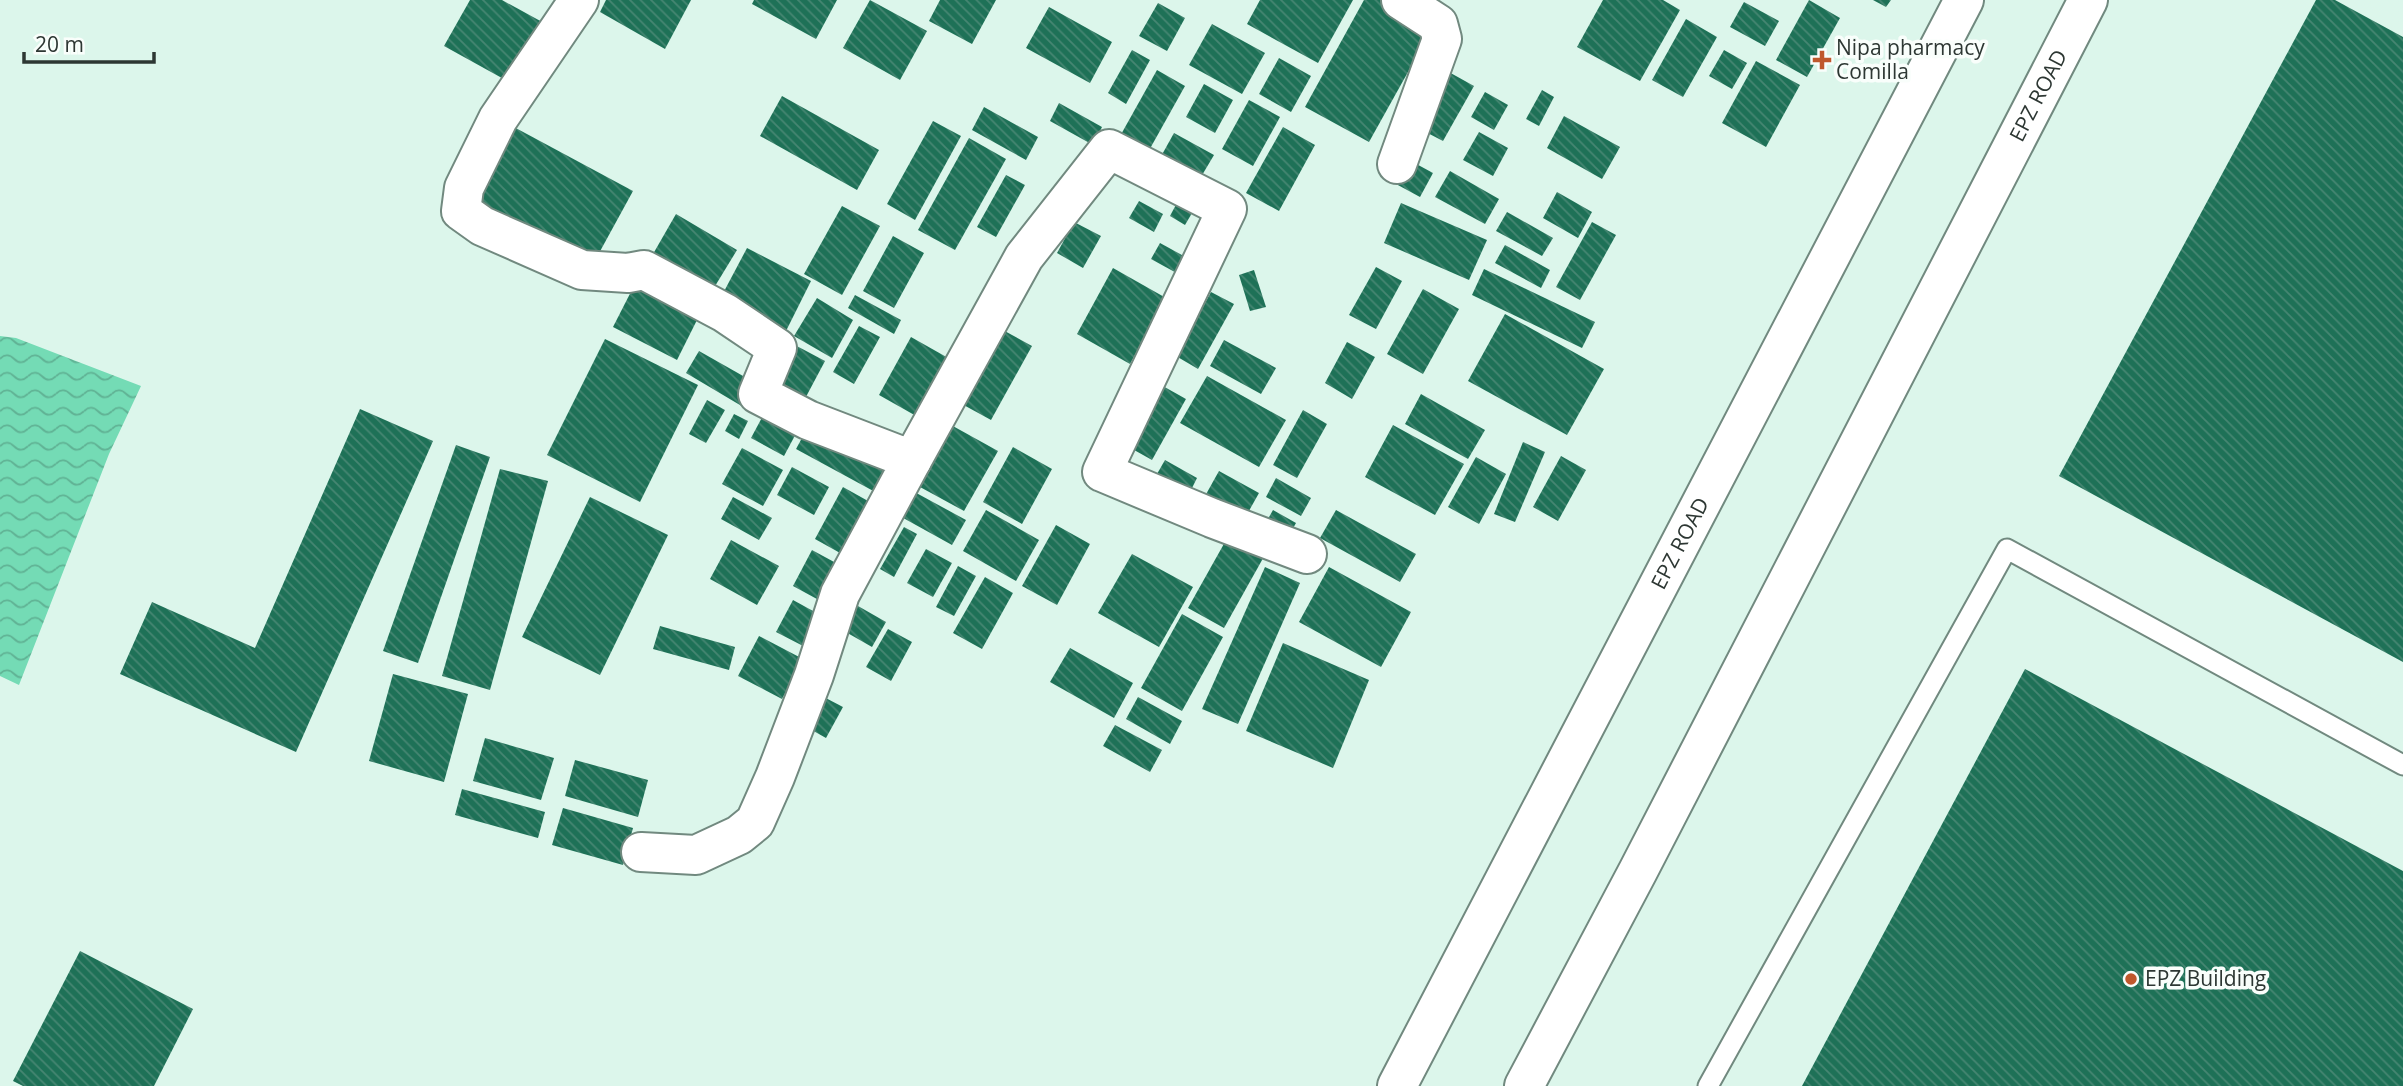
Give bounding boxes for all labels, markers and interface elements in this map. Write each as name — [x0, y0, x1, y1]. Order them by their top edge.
scale bar — [24, 21, 154, 65]
text: 20 m — [35, 30, 84, 58]
place label: Nipa pharmacy Comilla — [1836, 33, 1985, 85]
street label: EPZ ROAD — [2002, 45, 2073, 146]
marker: Nipa pharmacy Comilla — [1814, 52, 1830, 68]
street label: EPZ ROAD — [1644, 492, 1715, 594]
place label: EPZ Building — [2145, 964, 2266, 992]
marker: EPZ Building — [2123, 971, 2139, 987]

